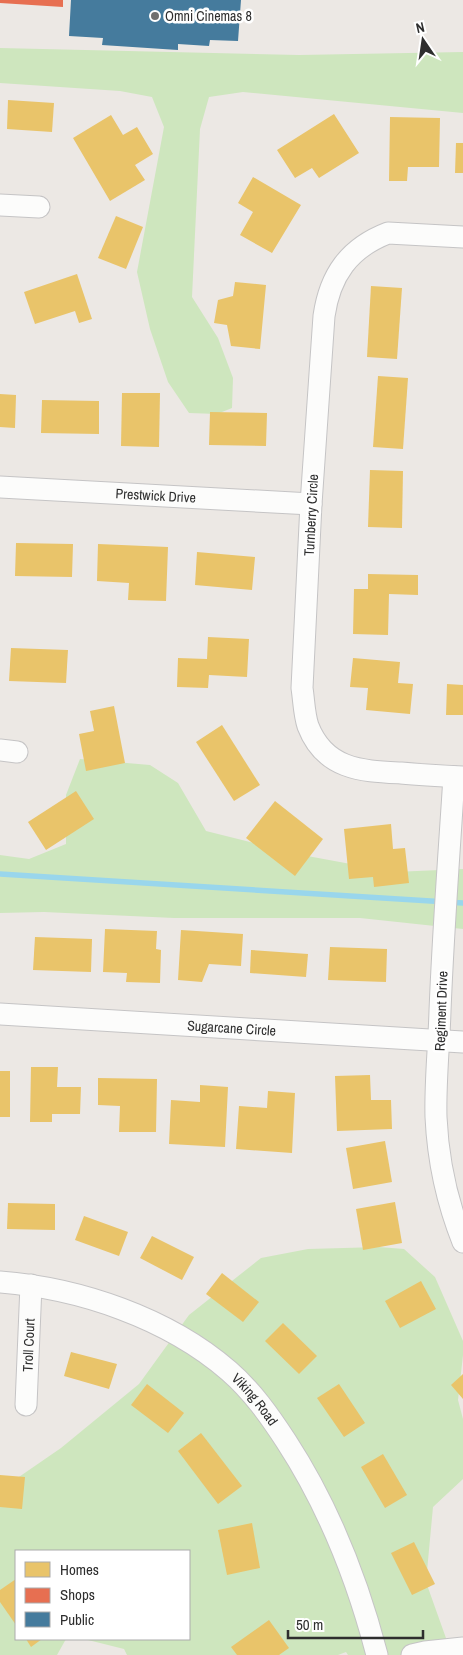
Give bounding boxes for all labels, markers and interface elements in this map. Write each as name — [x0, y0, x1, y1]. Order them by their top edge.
place label: Omni Cinemas 8 — [165, 7, 252, 25]
marker: Omni Cinemas 8 — [149, 10, 161, 22]
north arrow — [398, 15, 448, 65]
text: N — [414, 18, 426, 37]
street label: Turnberry Circle — [300, 474, 322, 556]
street label: Prestwick Drive — [115, 484, 196, 507]
street label: Regiment Drive — [431, 971, 451, 1051]
street label: Sugarcane Circle — [187, 1016, 276, 1040]
street label: Troll Court — [18, 1318, 39, 1372]
street label: Viking Road — [228, 1369, 282, 1429]
legend — [15, 1550, 190, 1640]
text: Homes — [60, 1559, 99, 1580]
text: Shops — [60, 1584, 95, 1605]
scale bar — [288, 1608, 423, 1640]
text: Public — [60, 1609, 94, 1630]
text: 50 m — [296, 1614, 323, 1635]

